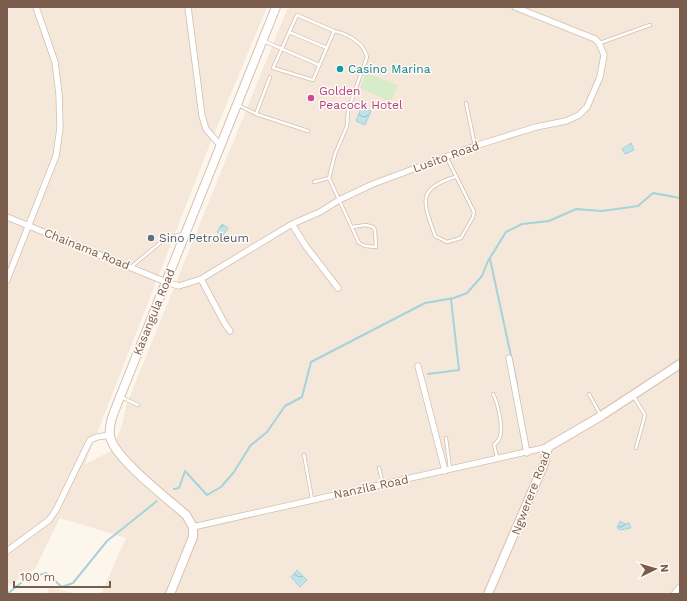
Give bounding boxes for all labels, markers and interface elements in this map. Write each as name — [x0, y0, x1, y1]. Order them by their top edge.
place label: Casino Marina — [348, 62, 431, 76]
marker: Casino Marina — [335, 64, 345, 74]
place label: Golden Peacock Hotel — [319, 84, 403, 112]
marker: Golden Peacock Hotel — [306, 93, 316, 103]
street label: Lusito Road — [411, 139, 481, 175]
street label: Chainama Road — [42, 225, 132, 273]
place label: Sino Petroleum — [159, 231, 249, 245]
marker: Sino Petroleum — [146, 233, 156, 243]
street label: Kasangula Road — [130, 267, 178, 357]
street label: Ngwerere Road — [509, 449, 553, 537]
street label: Nanzila Road — [332, 472, 410, 502]
north arrow — [635, 549, 675, 589]
scale bar — [14, 563, 110, 589]
text: N — [658, 564, 671, 573]
text: 100 m — [20, 570, 55, 584]

